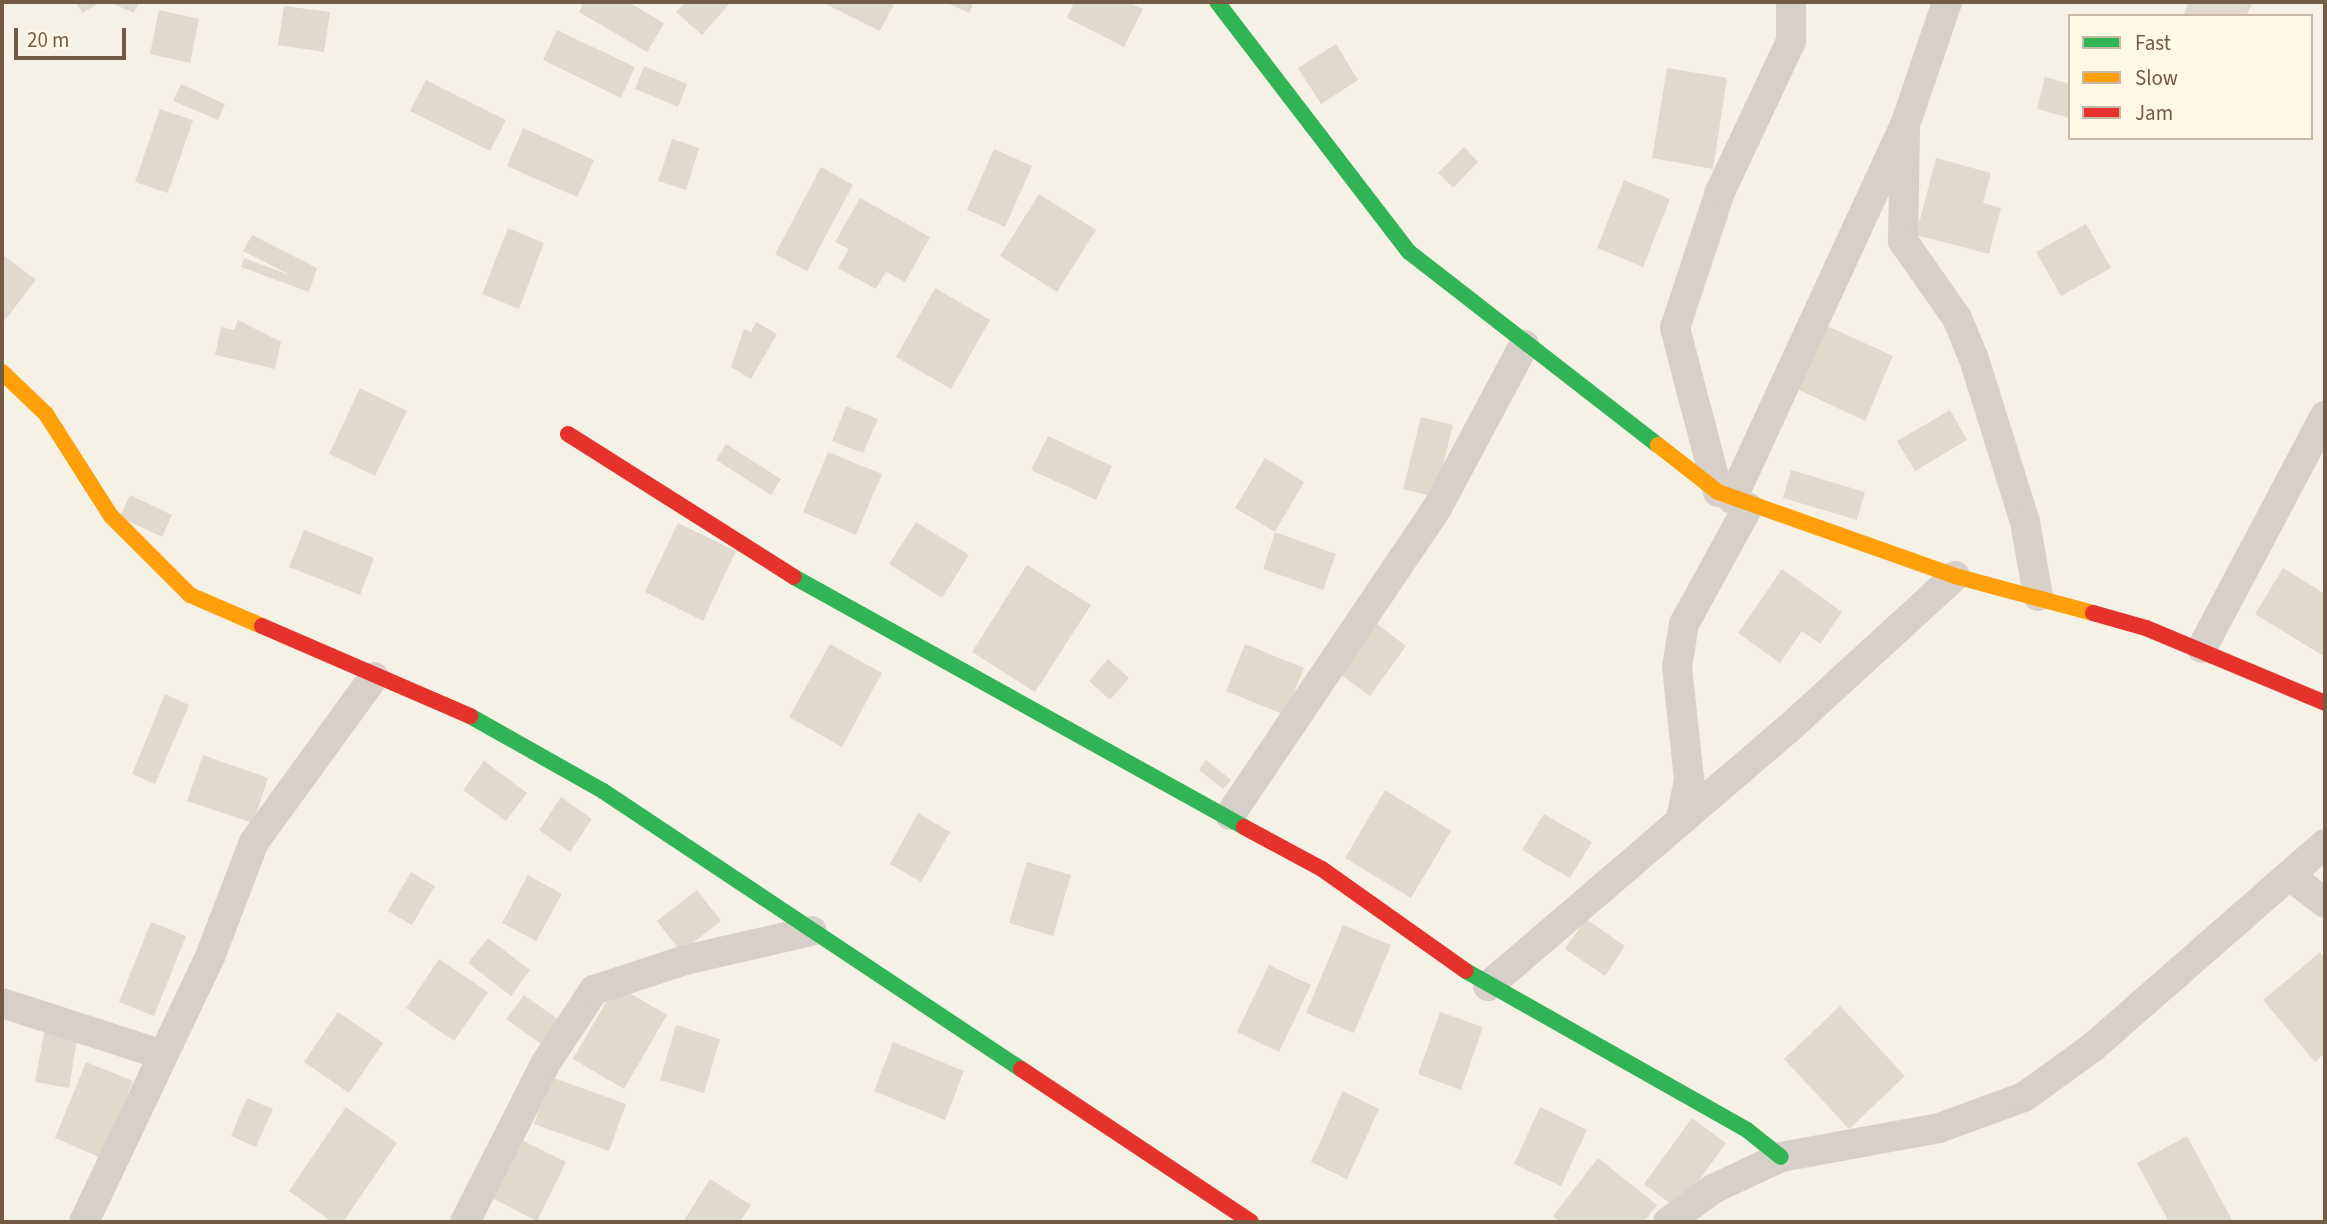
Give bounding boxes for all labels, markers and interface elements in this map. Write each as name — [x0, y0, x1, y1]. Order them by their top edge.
scale bar — [18, 14, 130, 58]
legend — [2068, 14, 2313, 140]
text: 20 m — [27, 25, 69, 55]
text: Fast — [2135, 28, 2171, 58]
text: Slow — [2135, 63, 2178, 93]
text: Jam — [2135, 98, 2173, 128]

